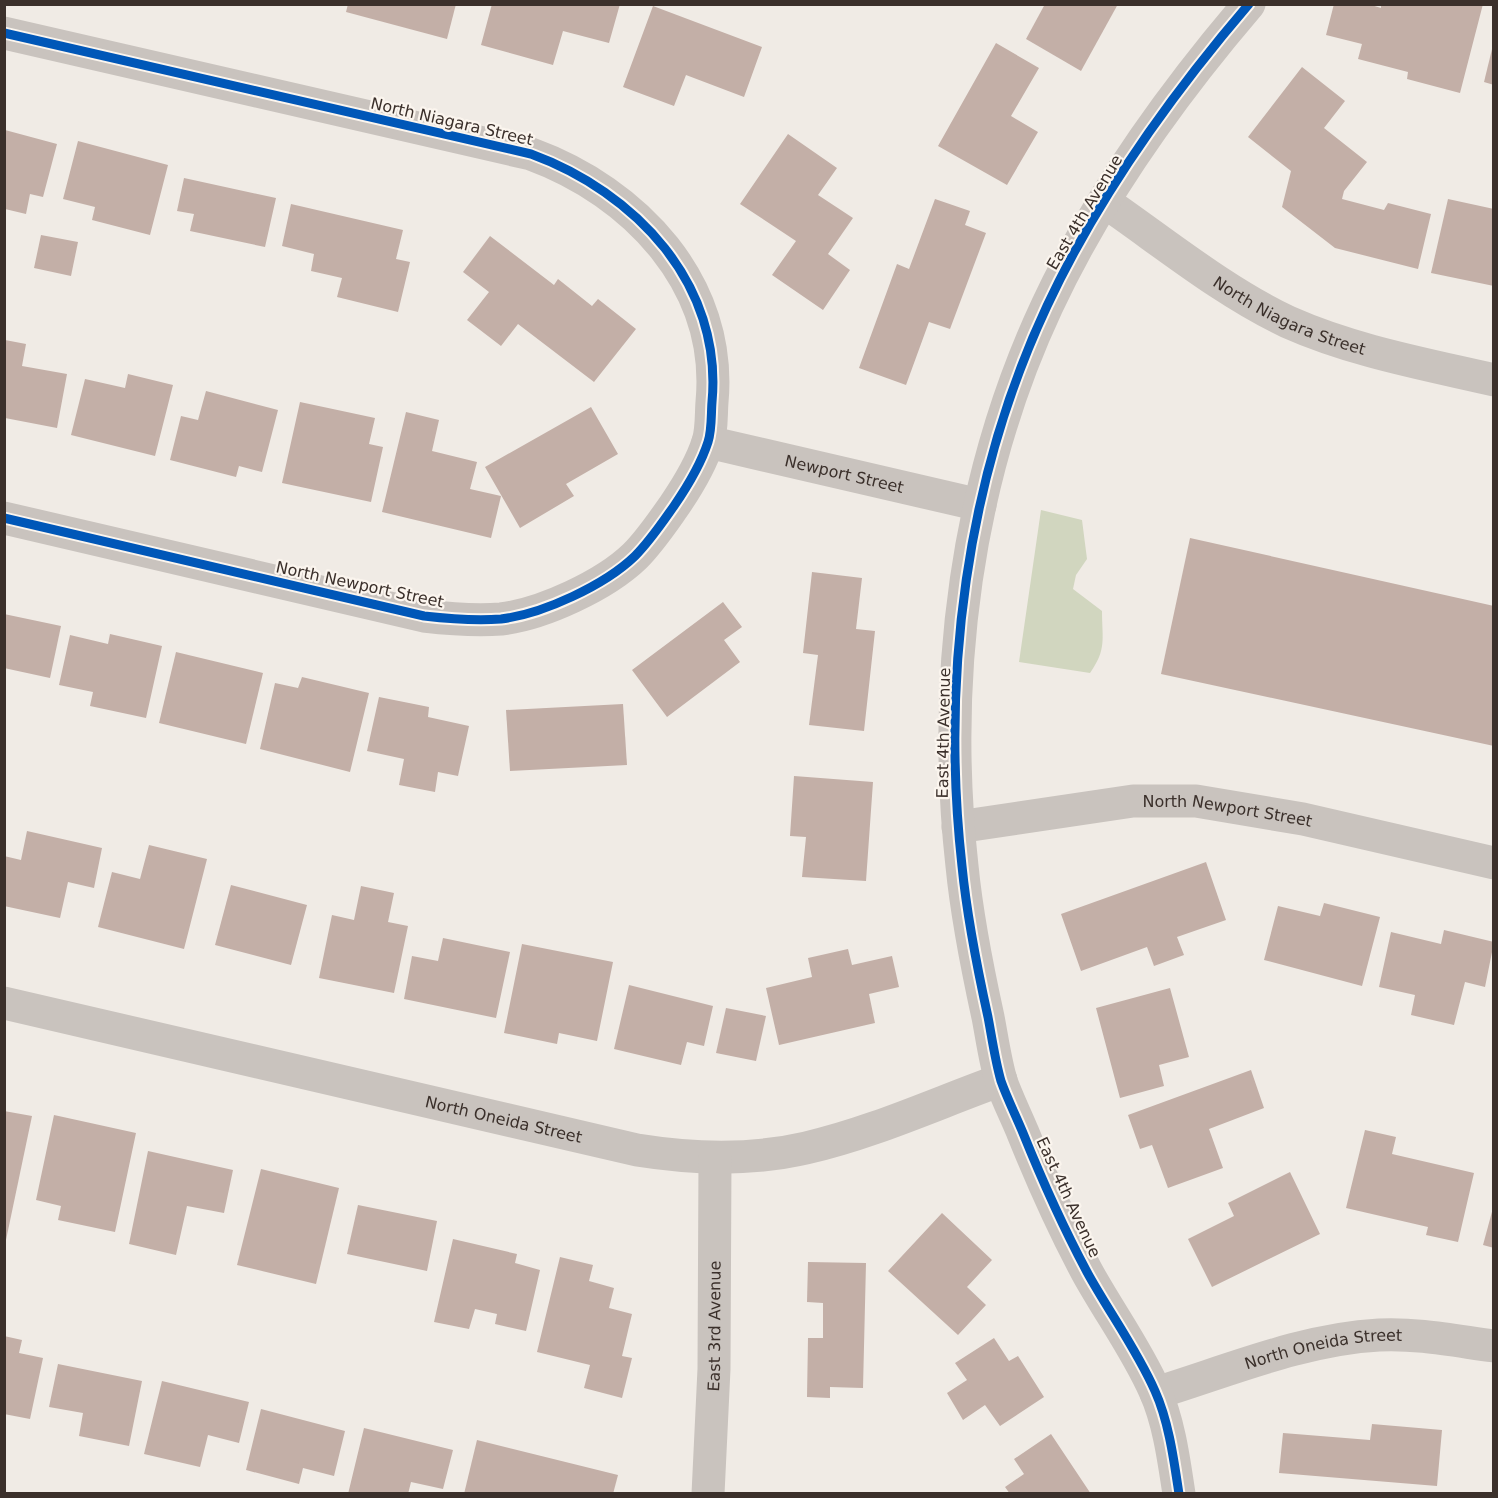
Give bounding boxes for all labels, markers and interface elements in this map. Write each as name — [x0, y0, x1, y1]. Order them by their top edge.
street label: North Niagara Street — [369, 94, 535, 149]
street label: East 4th Avenue — [1043, 151, 1126, 273]
street label: North Niagara Street — [1210, 272, 1368, 359]
street label: Newport Street — [783, 451, 906, 497]
street label: North Newport Street — [274, 557, 446, 612]
street label: East 4th Avenue — [933, 667, 954, 799]
street label: North Newport Street — [1142, 792, 1314, 831]
street label: North Oneida Street — [423, 1092, 584, 1147]
street label: East 4th Avenue — [1032, 1134, 1105, 1260]
street label: East 3rd Avenue — [704, 1261, 725, 1392]
street label: North Oneida Street — [1242, 1326, 1402, 1373]

